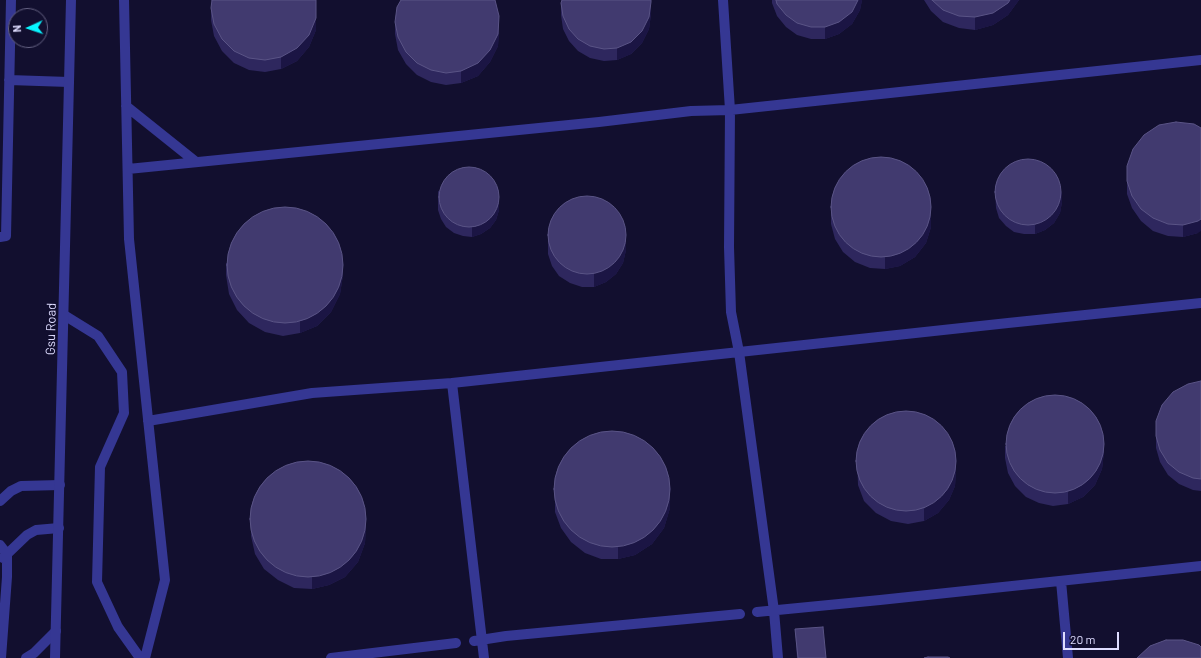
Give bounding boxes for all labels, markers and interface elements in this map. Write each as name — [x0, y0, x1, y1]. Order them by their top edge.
north arrow — [8, 8, 48, 48]
text: N — [10, 25, 23, 33]
street label: Gsu Road — [43, 303, 59, 355]
scale bar — [1065, 624, 1121, 650]
text: 20 m — [1070, 632, 1096, 646]

